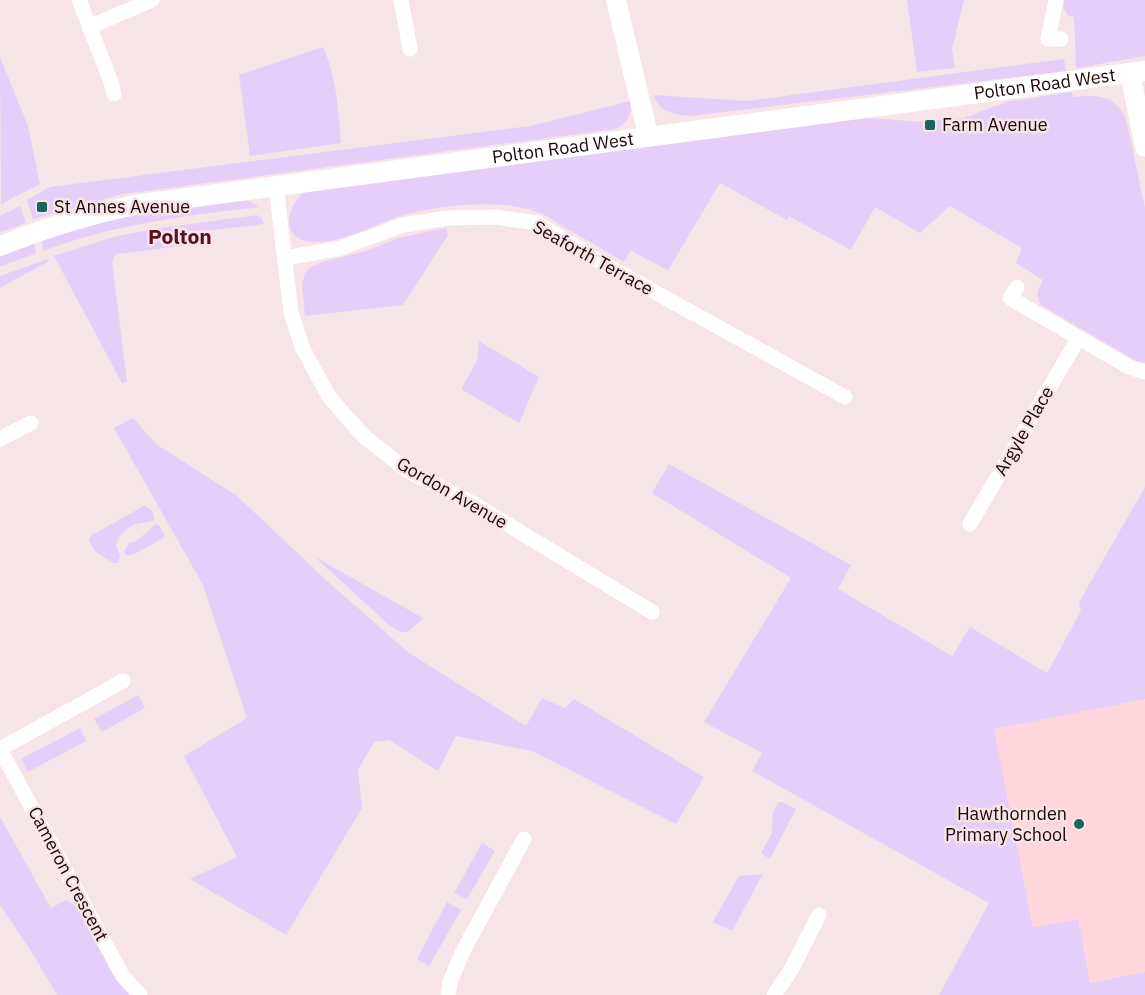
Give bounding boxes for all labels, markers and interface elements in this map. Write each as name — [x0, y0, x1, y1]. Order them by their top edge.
street label: Polton Road West — [972, 63, 1117, 105]
place label: Farm Avenue — [942, 113, 1048, 136]
marker: Farm Avenue — [923, 118, 937, 132]
street label: Polton Road West — [491, 127, 635, 168]
place label: St Annes Avenue — [54, 195, 190, 218]
marker: St Annes Avenue — [35, 200, 49, 214]
street label: Seaforth Terrace — [529, 215, 657, 300]
district label: Polton — [148, 222, 212, 250]
street label: Argyle Place — [989, 382, 1058, 480]
street label: Gordon Avenue — [393, 452, 512, 534]
place label: Hawthornden Primary School — [945, 802, 1067, 846]
street label: Cameron Crescent — [23, 803, 114, 945]
marker: Hawthornden Primary School — [1072, 817, 1086, 831]

